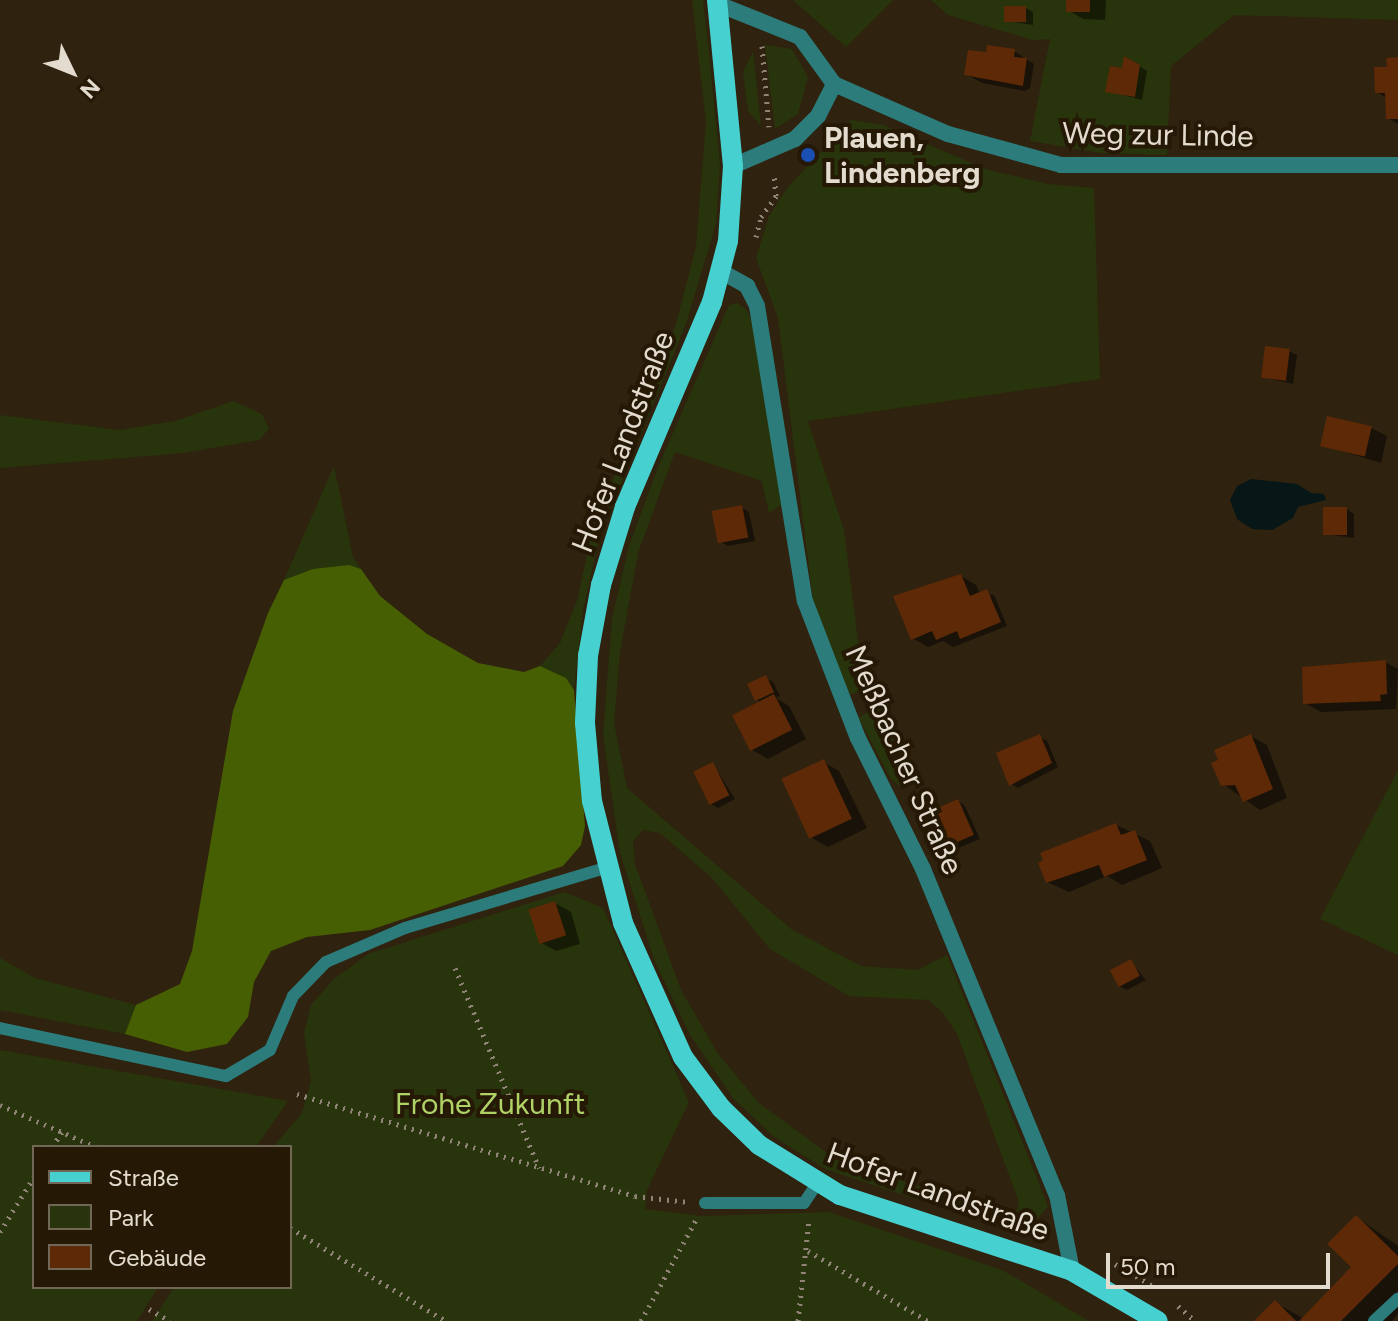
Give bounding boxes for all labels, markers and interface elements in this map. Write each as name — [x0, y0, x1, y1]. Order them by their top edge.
north arrow — [32, 32, 112, 112]
text: N — [74, 73, 106, 104]
street label: Weg zur Linde — [1062, 115, 1254, 155]
place label: Plauen, Lindenberg — [824, 120, 980, 190]
marker: Plauen, Lindenberg — [799, 146, 817, 164]
street label: Hofer Landstraße — [564, 326, 682, 558]
street label: Meßbacher Straße — [837, 640, 971, 880]
park label: Frohe Zukunft — [395, 1086, 585, 1122]
street label: Hofer Landstraße — [822, 1135, 1054, 1249]
legend — [32, 1145, 292, 1289]
text: Straße — [108, 1163, 179, 1192]
text: Park — [108, 1203, 154, 1232]
scale bar — [1110, 1237, 1334, 1287]
text: Gebäude — [108, 1243, 206, 1272]
text: 50 m — [1120, 1252, 1176, 1281]

